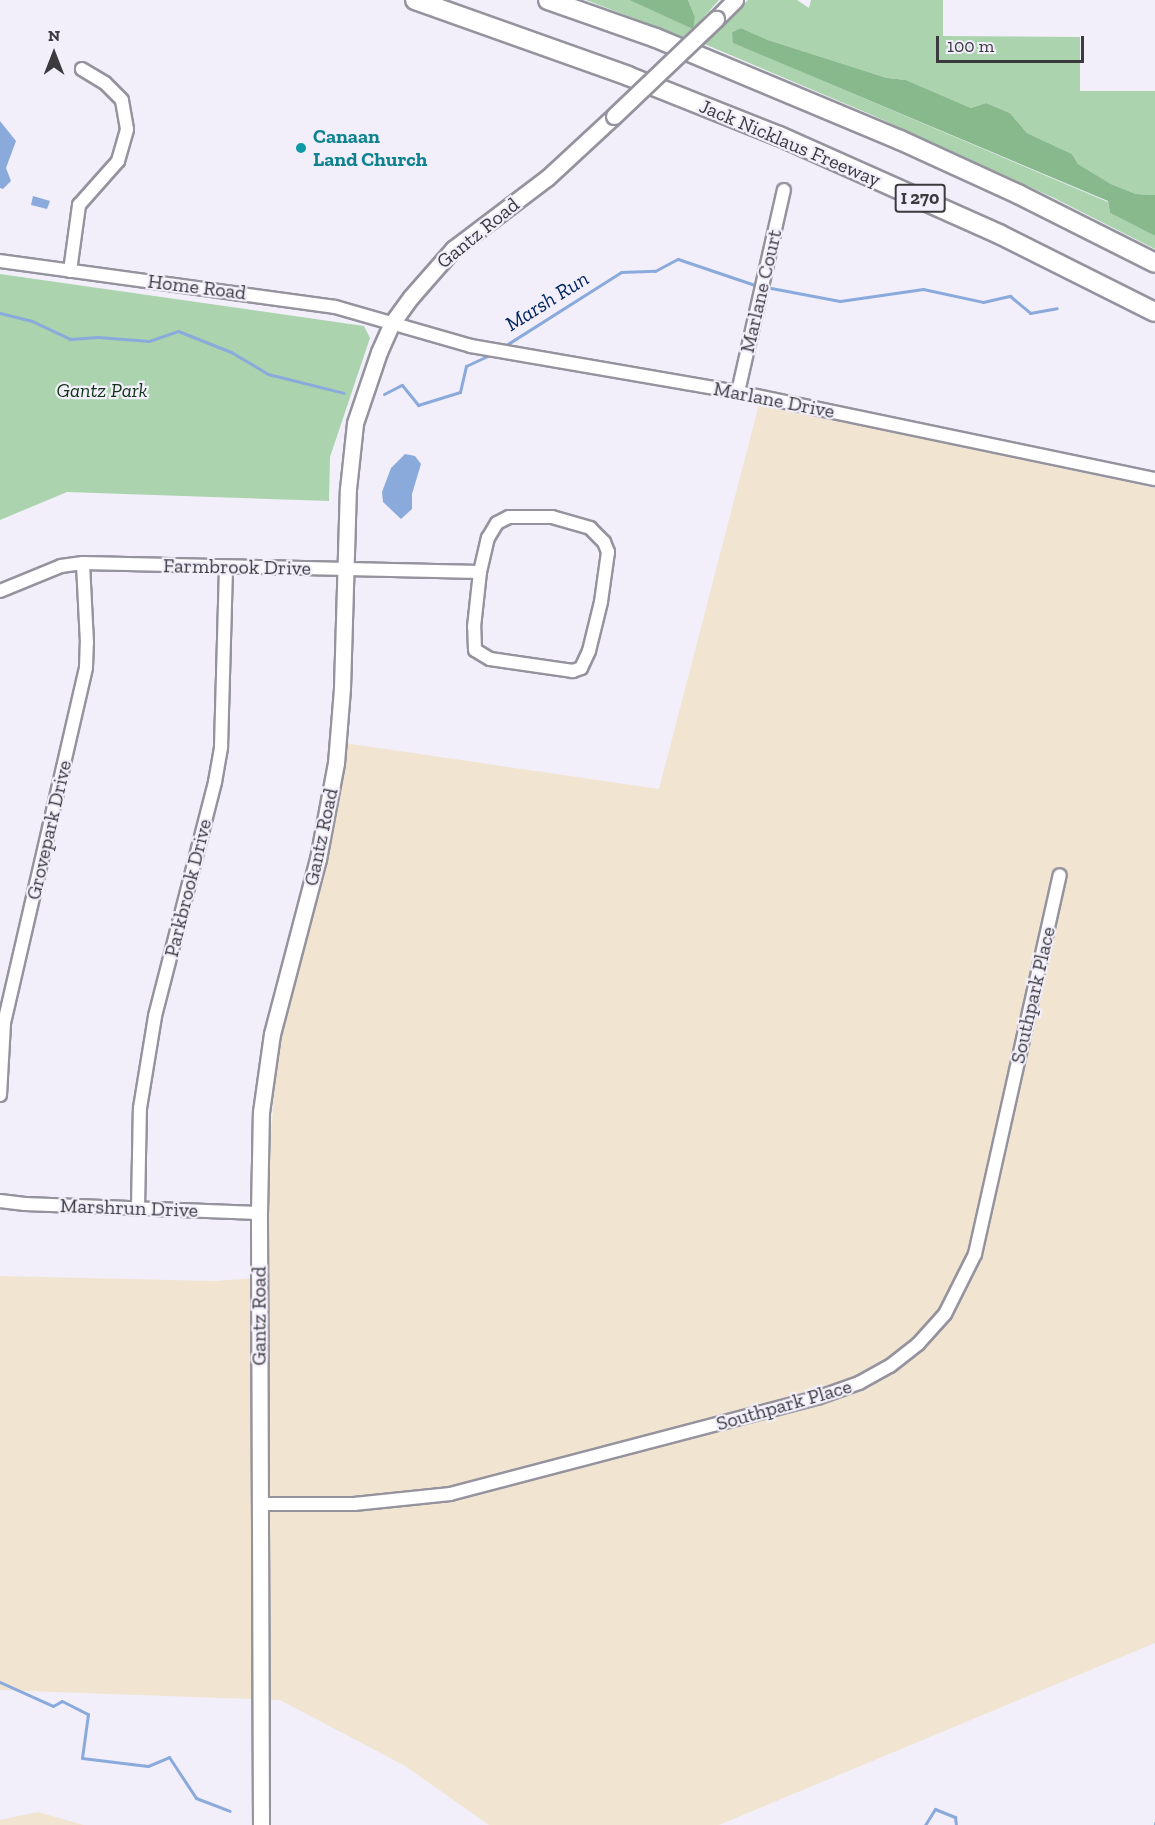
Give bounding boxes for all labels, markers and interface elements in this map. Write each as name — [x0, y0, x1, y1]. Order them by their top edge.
north arrow — [24, 24, 84, 84]
scale bar — [939, 24, 1088, 62]
text: N — [48, 26, 60, 45]
text: 100 m — [947, 35, 994, 57]
street label: Jack Nicklaus Freeway — [696, 94, 884, 192]
place label: Canaan Land Church — [313, 124, 427, 171]
marker: Canaan Land Church — [294, 141, 308, 155]
road number: I 270 — [894, 183, 946, 213]
street label: Gantz Road — [432, 192, 524, 274]
street label: Marlane Court — [735, 227, 787, 355]
water label: Marsh Run — [501, 265, 593, 337]
street label: Home Road — [146, 269, 248, 305]
street label: Marlane Drive — [711, 377, 837, 423]
park label: Gantz Park — [56, 378, 148, 402]
street label: Farmbrook Drive — [163, 554, 311, 580]
street label: Grovepark Drive — [21, 758, 77, 902]
street label: Gantz Road — [299, 786, 343, 888]
street label: Parkbrook Drive — [159, 817, 217, 959]
street label: Southpark Place — [1006, 924, 1060, 1066]
street label: Marshrun Drive — [60, 1194, 198, 1222]
street label: Gantz Road — [247, 1266, 271, 1366]
street label: Southpark Place — [714, 1374, 854, 1436]

